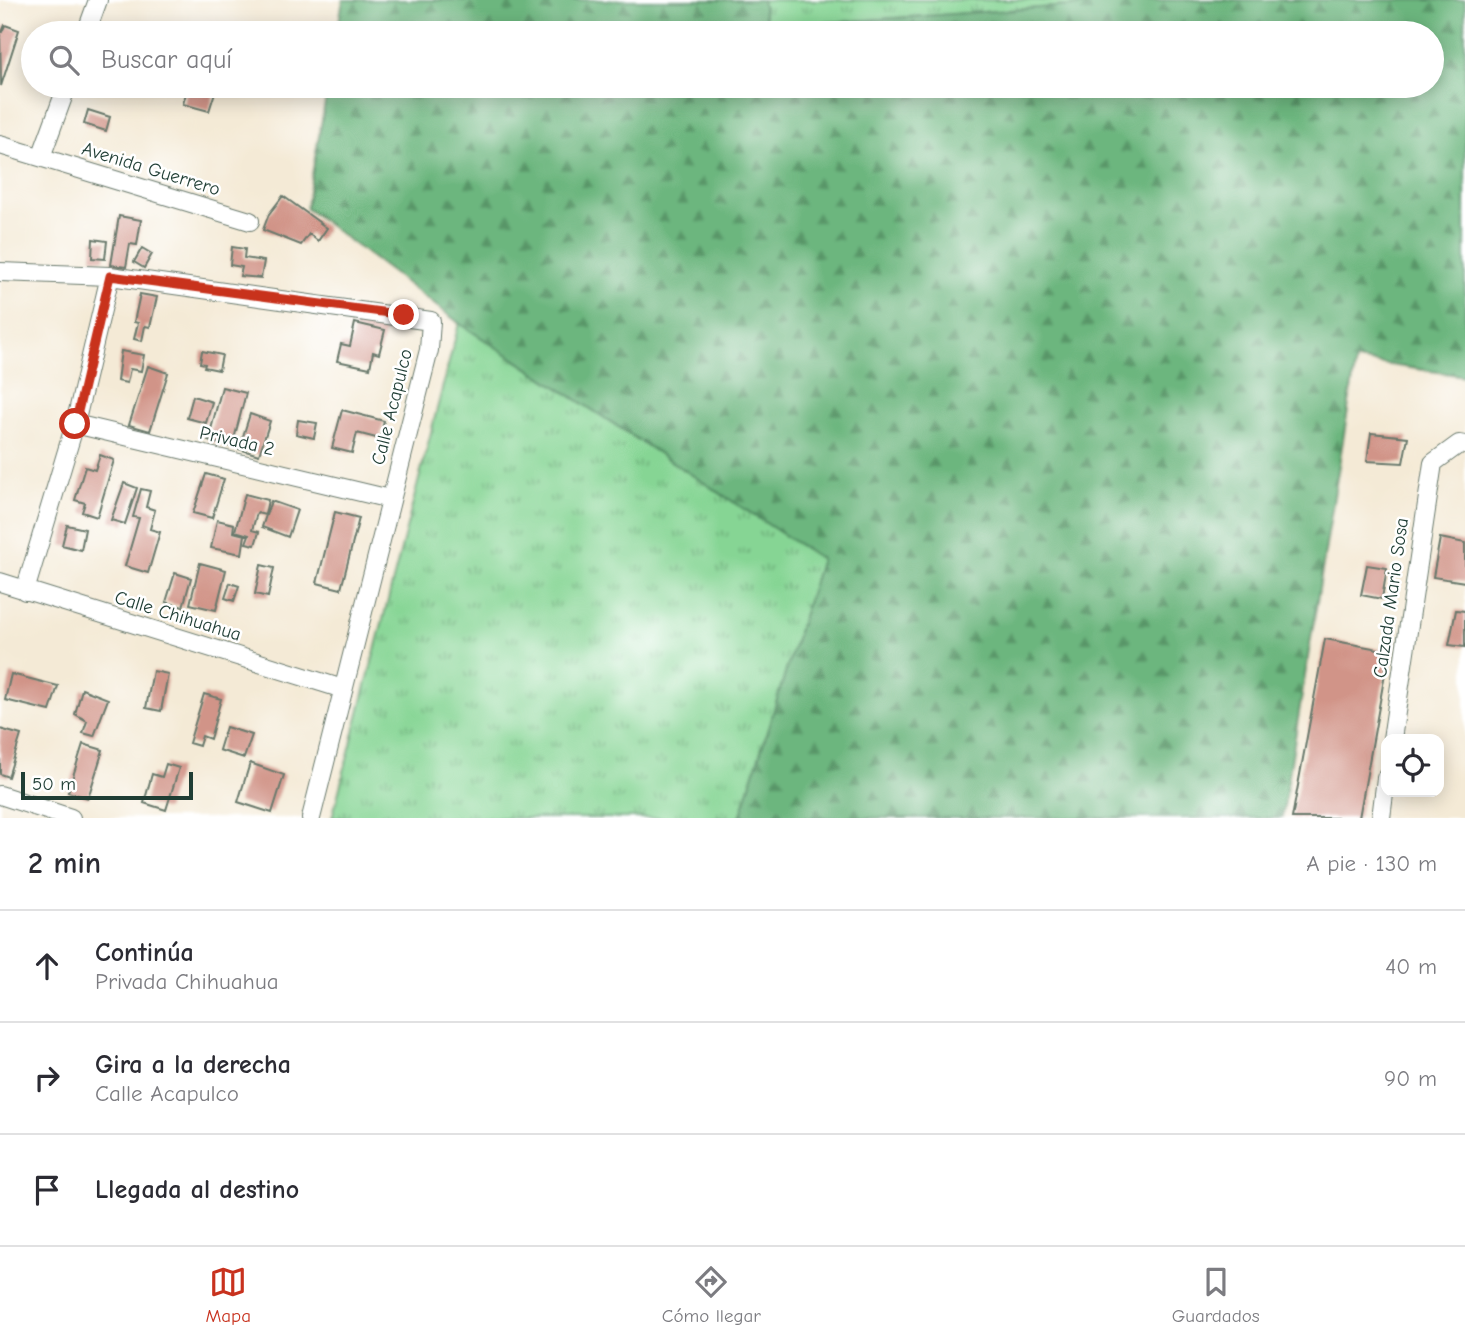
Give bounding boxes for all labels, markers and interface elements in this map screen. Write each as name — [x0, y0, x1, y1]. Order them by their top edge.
search box — [21, 21, 1444, 98]
icon: search — [45, 41, 83, 79]
text: Buscar aquí — [101, 45, 232, 75]
street label: Avenida Guerrero — [79, 138, 223, 200]
route end — [388, 299, 419, 330]
street label: Calle Acapulco — [367, 347, 417, 467]
route start — [59, 408, 90, 439]
street label: Privada 2 — [197, 422, 277, 460]
street label: Calzada Mario Sosa — [1369, 516, 1413, 680]
street label: Calle Chihuahua — [112, 586, 244, 646]
map controls — [1381, 734, 1444, 797]
button: locate — [1381, 734, 1444, 797]
scale bar — [21, 769, 192, 801]
text: 50 m — [32, 773, 76, 795]
text: 2 min — [28, 846, 101, 881]
text: A pie · 130 m — [1306, 850, 1437, 877]
text: Continúa — [95, 938, 194, 968]
icon: ahead — [28, 947, 66, 985]
text: 40 m — [1385, 953, 1437, 980]
text: Privada Chihuahua — [95, 968, 279, 995]
text: Gira a la derecha — [95, 1050, 291, 1080]
icon: right — [28, 1059, 66, 1097]
text: 90 m — [1384, 1065, 1437, 1092]
text: Calle Acapulco — [95, 1080, 239, 1107]
icon: arrive — [28, 1171, 66, 1209]
text: Llegada al destino — [95, 1175, 299, 1205]
tab: Mapa — [205, 1263, 251, 1327]
tab: Cómo llegar — [662, 1263, 761, 1327]
tab: Guardados — [1172, 1263, 1260, 1327]

